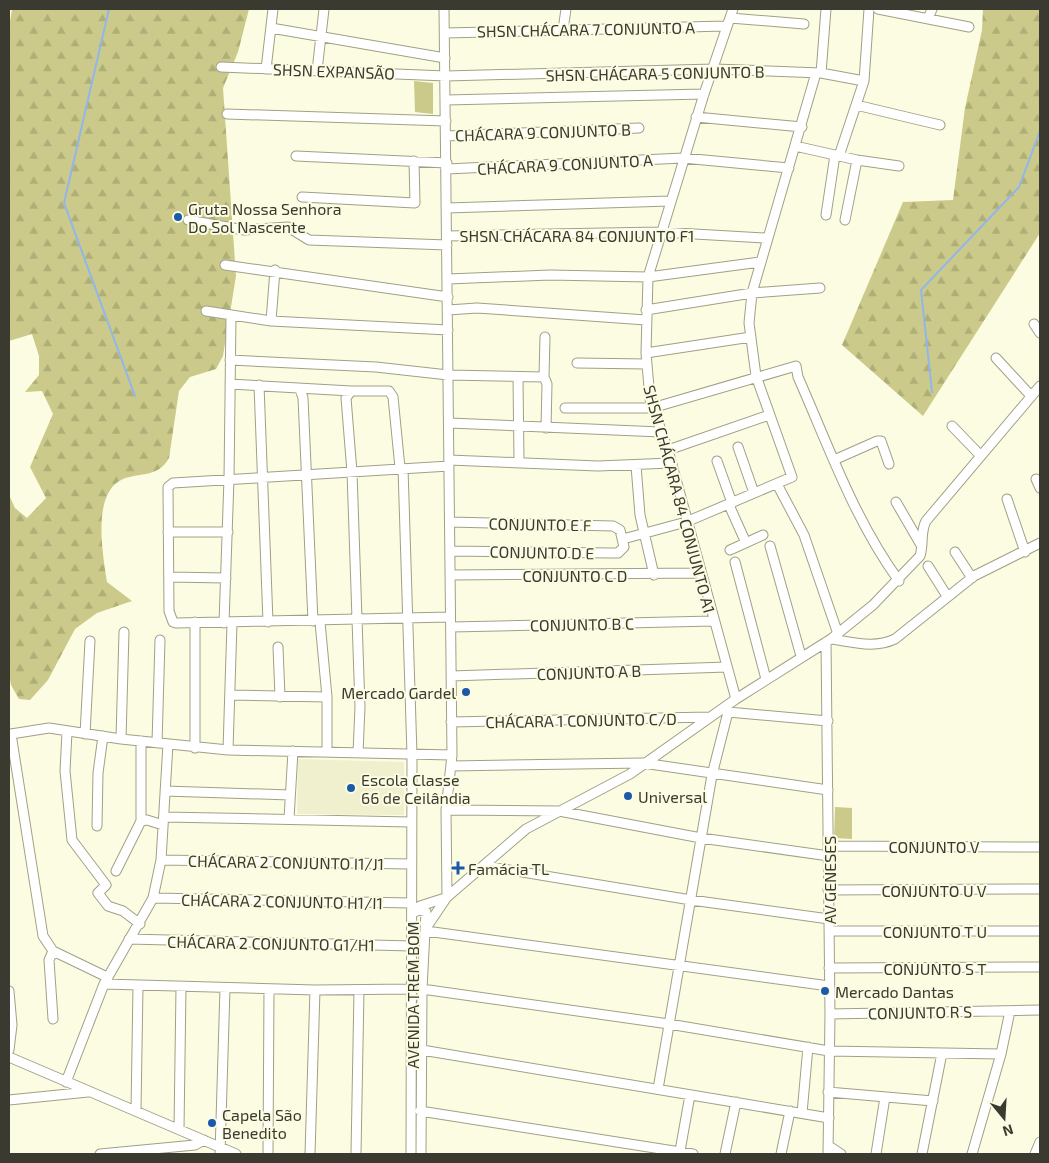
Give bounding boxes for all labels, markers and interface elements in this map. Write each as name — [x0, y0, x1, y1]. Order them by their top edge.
street label: SHSN CHÁCARA 7 CONJUNTO A — [477, 18, 695, 40]
street label: SHSN EXPANSÃO — [273, 59, 395, 83]
street label: SHSN CHÁCARA 5 CONJUNTO B — [545, 62, 765, 84]
street label: CHÁCARA 9 CONJUNTO B — [455, 119, 631, 145]
street label: CHÁCARA 9 CONJUNTO A — [477, 150, 653, 178]
place label: Gruta Nossa Senhora Do Sol Nascente — [188, 199, 341, 236]
marker: Gruta Nossa Senhora Do Sol Nascente — [172, 211, 184, 223]
street label: SHSN CHÁCARA 84 CONJUNTO F1 — [459, 226, 695, 245]
street label: SHSN CHÁCARA 84 CONJUNTO A1 — [640, 383, 720, 615]
street label: CONJUNTO E F — [488, 514, 592, 534]
street label: CONJUNTO D E — [489, 542, 595, 562]
street label: CONJUNTO C D — [523, 566, 627, 585]
street label: CONJUNTO B C — [530, 614, 634, 634]
street label: CONJUNTO A B — [537, 661, 641, 683]
place label: Mercado Gardel — [341, 683, 456, 702]
marker: Mercado Gardel — [460, 686, 472, 698]
street label: CHÁCARA 1 CONJUNTO C/D — [485, 709, 677, 731]
place label: Escola Classe 66 de Ceilândia — [361, 770, 471, 807]
marker: Escola Classe 66 de Ceilândia — [345, 782, 357, 794]
place label: Universal — [638, 787, 707, 806]
marker: Universal — [622, 790, 634, 802]
street label: AV GENESES — [820, 836, 839, 924]
street label: CONJUNTO V — [889, 837, 980, 856]
street label: CHÁCARA 2 CONJUNTO I1/J1 — [188, 851, 384, 873]
place label: Famácia TL — [468, 859, 549, 878]
marker: Famácia TL — [452, 862, 464, 874]
street label: CONJUNTO U V — [881, 881, 987, 900]
street label: CHÁCARA 2 CONJUNTO H1/I1 — [181, 890, 383, 912]
street label: AVENIDA TREM BOM — [403, 921, 422, 1069]
street label: CONJUNTO T U — [883, 922, 987, 941]
street label: CHÁCARA 2 CONJUNTO G1/H1 — [167, 932, 375, 954]
street label: CONJUNTO S T — [883, 959, 987, 978]
place label: Mercado Dantas — [835, 982, 954, 1001]
marker: Mercado Dantas — [819, 985, 831, 997]
street label: CONJUNTO R S — [868, 1002, 972, 1022]
north arrow — [979, 1093, 1029, 1143]
place label: Capela São Benedito — [222, 1105, 302, 1142]
marker: Capela São Benedito — [206, 1117, 218, 1129]
text: N — [1001, 1121, 1016, 1140]

